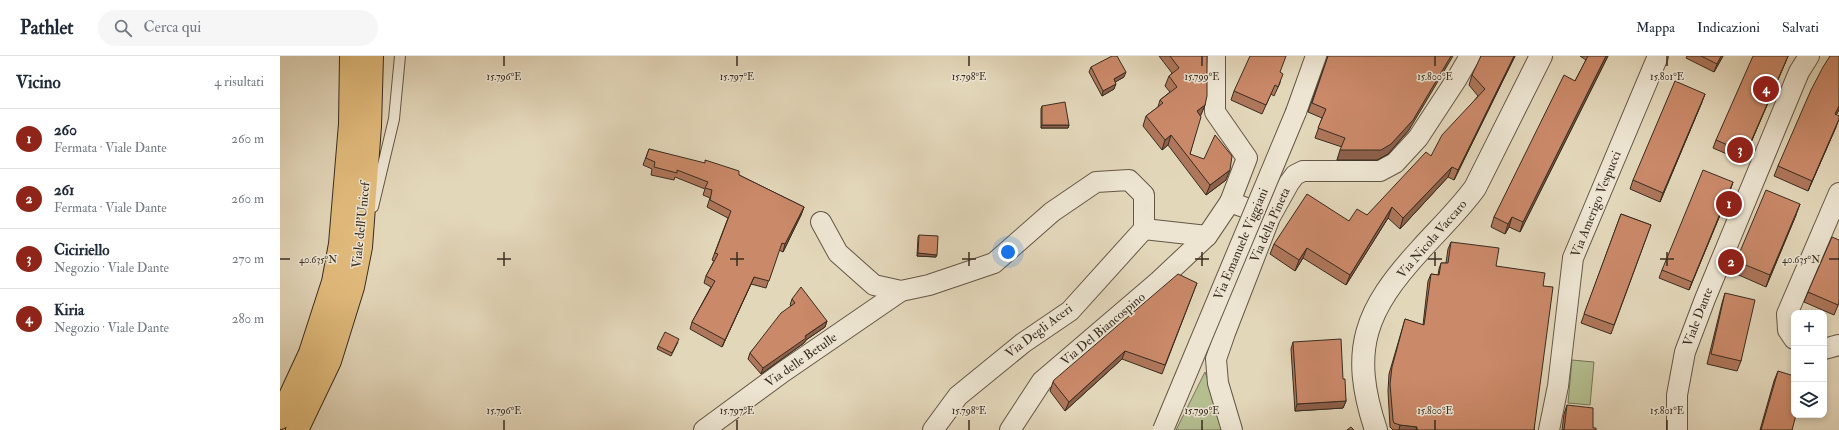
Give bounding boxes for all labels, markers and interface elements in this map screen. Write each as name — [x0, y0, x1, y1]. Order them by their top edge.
search box — [98, 10, 378, 46]
text: Pathlet — [20, 16, 74, 40]
icon: search — [112, 17, 134, 39]
text: Cerca qui — [144, 18, 201, 37]
text: Mappa — [1636, 19, 1675, 36]
text: Indicazioni — [1697, 19, 1760, 36]
text: Salvati — [1782, 19, 1819, 36]
text: 15.796°E — [487, 71, 521, 83]
text: 15.797°E — [720, 71, 754, 83]
text: 15.798°E — [952, 71, 986, 83]
text: 15.799°E — [1185, 71, 1219, 83]
text: 15.800°E — [1417, 71, 1453, 83]
text: 15.801°E — [1650, 71, 1684, 83]
text: Vicino — [16, 72, 61, 93]
text: 4 risultati — [214, 74, 264, 90]
pin: 4 — [1753, 74, 1779, 104]
text: 260 — [54, 121, 77, 140]
text: 1 — [27, 131, 31, 147]
text: 260 m — [231, 131, 264, 147]
pin: 3 — [1727, 135, 1753, 165]
text: Fermata · Viale Dante — [54, 140, 167, 156]
street label: Via Amerigo Vespucci — [1567, 148, 1626, 260]
street label: Viale dell'Unicef — [349, 179, 374, 269]
text: 261 — [54, 181, 74, 200]
street label: Via Emanuele Viggiani — [1210, 185, 1272, 302]
street label: Via della Pineta — [1246, 185, 1294, 265]
pin: 1 — [1716, 189, 1742, 219]
text: 2 — [26, 191, 32, 207]
text: 260 m — [231, 191, 264, 207]
street label: Via Nicola Vaccaro — [1394, 196, 1470, 282]
text: Fermata · Viale Dante — [54, 200, 167, 216]
text: Ciciriello — [54, 241, 109, 260]
your location — [998, 242, 1018, 262]
pin: 2 — [1718, 247, 1744, 277]
text: 3 — [27, 251, 32, 267]
text: 270 m — [232, 251, 264, 267]
text: 40.635°N — [299, 254, 337, 266]
text: 40.635°N — [1782, 254, 1820, 266]
text: Negozio · Viale Dante — [54, 260, 169, 276]
street label: Viale Dante — [1679, 285, 1717, 349]
street label: Via Del Biancospino — [1057, 289, 1149, 370]
street label: Via Degli Aceri — [1002, 300, 1076, 361]
text: Kiria — [54, 301, 84, 320]
map controls — [1791, 310, 1827, 418]
button: + — [1791, 310, 1827, 346]
text: 4 — [25, 311, 33, 327]
text: 280 m — [232, 311, 264, 327]
text: Negozio · Viale Dante — [54, 320, 169, 336]
street label: Via delle Betulle — [762, 329, 841, 391]
button: − — [1791, 346, 1827, 382]
button: layers — [1791, 382, 1827, 418]
text: 15.796°E — [487, 405, 521, 417]
text: 15.797°E — [720, 405, 754, 417]
text: 15.798°E — [952, 405, 986, 417]
text: 15.799°E — [1185, 405, 1219, 417]
text: 15.800°E — [1417, 405, 1453, 417]
text: 15.801°E — [1650, 405, 1684, 417]

